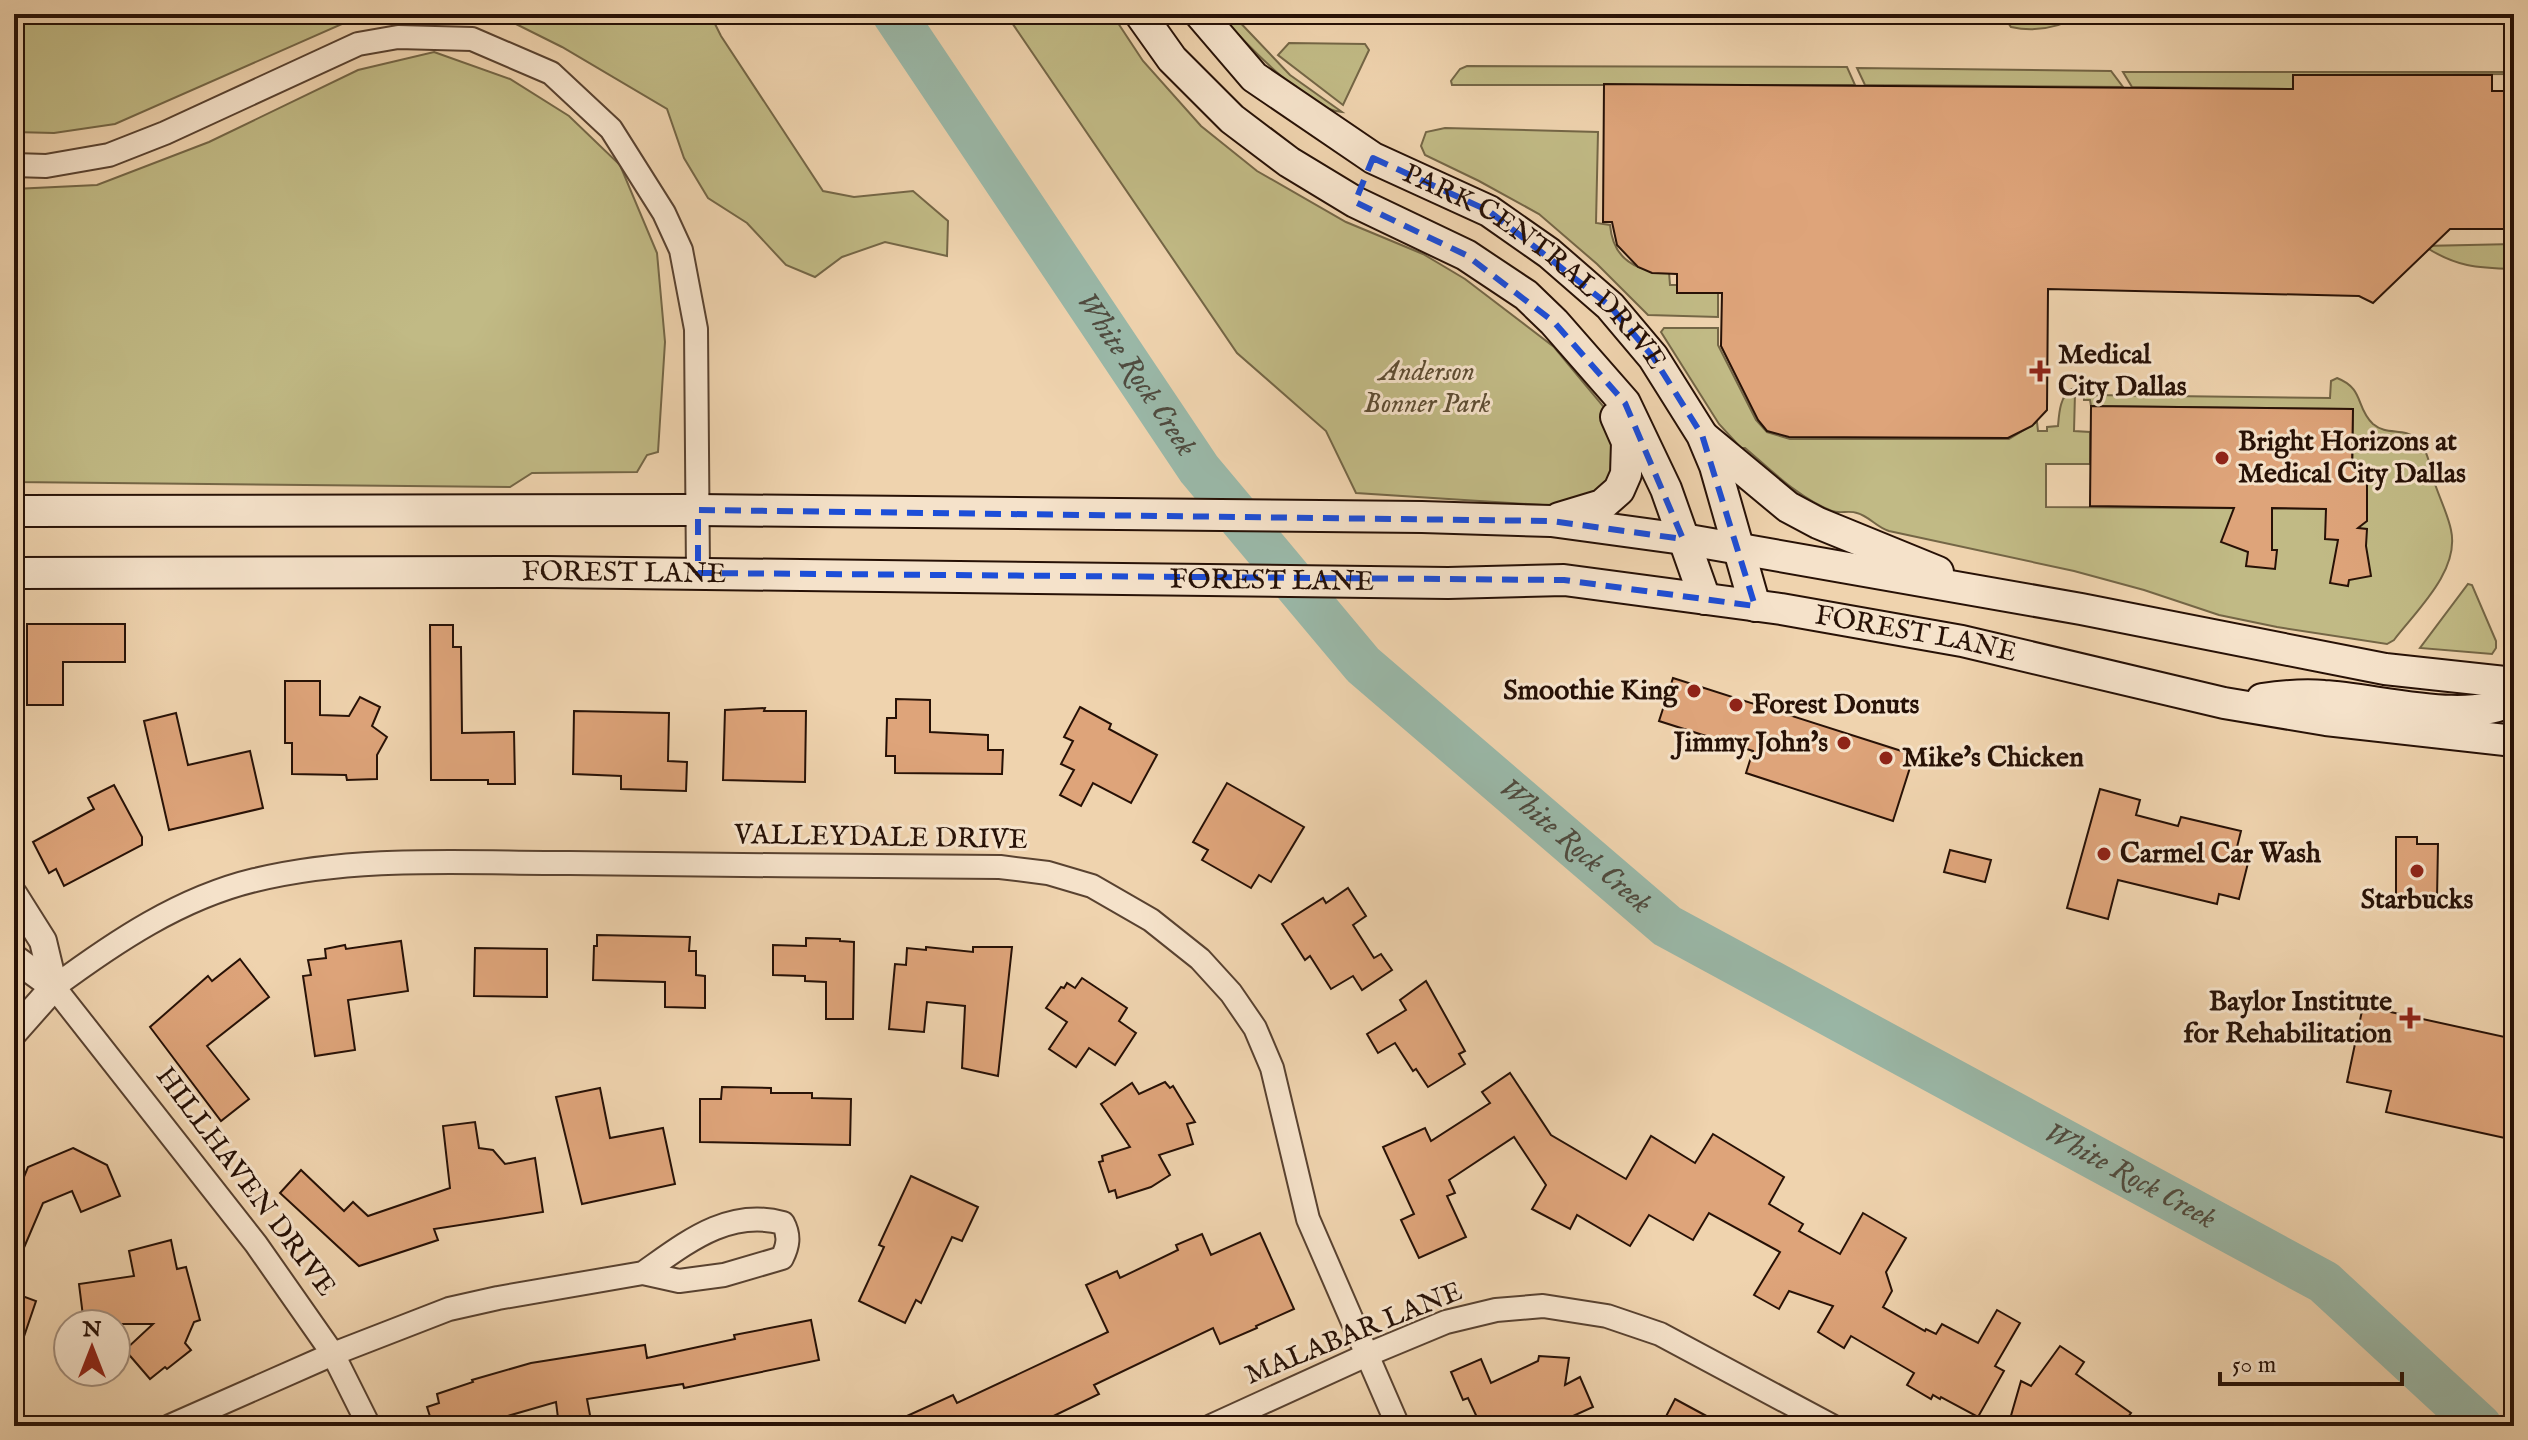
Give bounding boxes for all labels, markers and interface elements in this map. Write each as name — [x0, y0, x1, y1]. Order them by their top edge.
street label: PARK CENTRAL DRIVE — [1397, 156, 1674, 376]
water label: White Rock Creek — [1067, 285, 1204, 464]
place label: Medical City Dallas — [2058, 338, 2187, 405]
park label: Anderson Bonner Park — [1364, 355, 1490, 422]
marker: Medical City Dallas — [2029, 360, 2051, 382]
place label: Bright Horizons at Medical City Dallas — [2238, 425, 2466, 492]
marker: Bright Horizons at Medical City Dallas — [2213, 449, 2231, 467]
street label: FOREST LANE — [522, 554, 726, 592]
street label: FOREST LANE — [1169, 562, 1374, 600]
street label: FOREST LANE — [1812, 598, 2020, 671]
place label: Smoothie King — [1503, 674, 1679, 709]
marker: Smoothie King — [1685, 682, 1703, 700]
place label: Forest Donuts — [1752, 688, 1920, 723]
marker: Forest Donuts — [1727, 696, 1745, 714]
place label: Jimmy John's — [1670, 726, 1828, 761]
marker: Jimmy John's — [1835, 734, 1853, 752]
place label: Mike's Chicken — [1902, 741, 2084, 776]
marker: Mike's Chicken — [1877, 749, 1895, 767]
water label: White Rock Creek — [1490, 770, 1659, 923]
street label: VALLEYDALE DRIVE — [733, 818, 1028, 858]
place label: Carmel Car Wash — [2120, 837, 2322, 872]
marker: Carmel Car Wash — [2095, 845, 2113, 863]
marker: Starbucks — [2408, 862, 2426, 880]
place label: Starbucks — [2361, 883, 2473, 918]
place label: Baylor Institute for Rehabilitation — [2184, 985, 2392, 1052]
marker: Baylor Institute for Rehabilitation — [2399, 1007, 2421, 1029]
street label: HILLHAVEN DRIVE — [147, 1060, 343, 1304]
water label: White Rock Creek — [2037, 1115, 2222, 1239]
street label: MALABAR LANE — [1240, 1274, 1468, 1394]
north arrow — [52, 1308, 132, 1388]
text: N — [81, 1316, 102, 1344]
scale bar — [2220, 1336, 2402, 1386]
text: 50 m — [2232, 1350, 2276, 1381]

